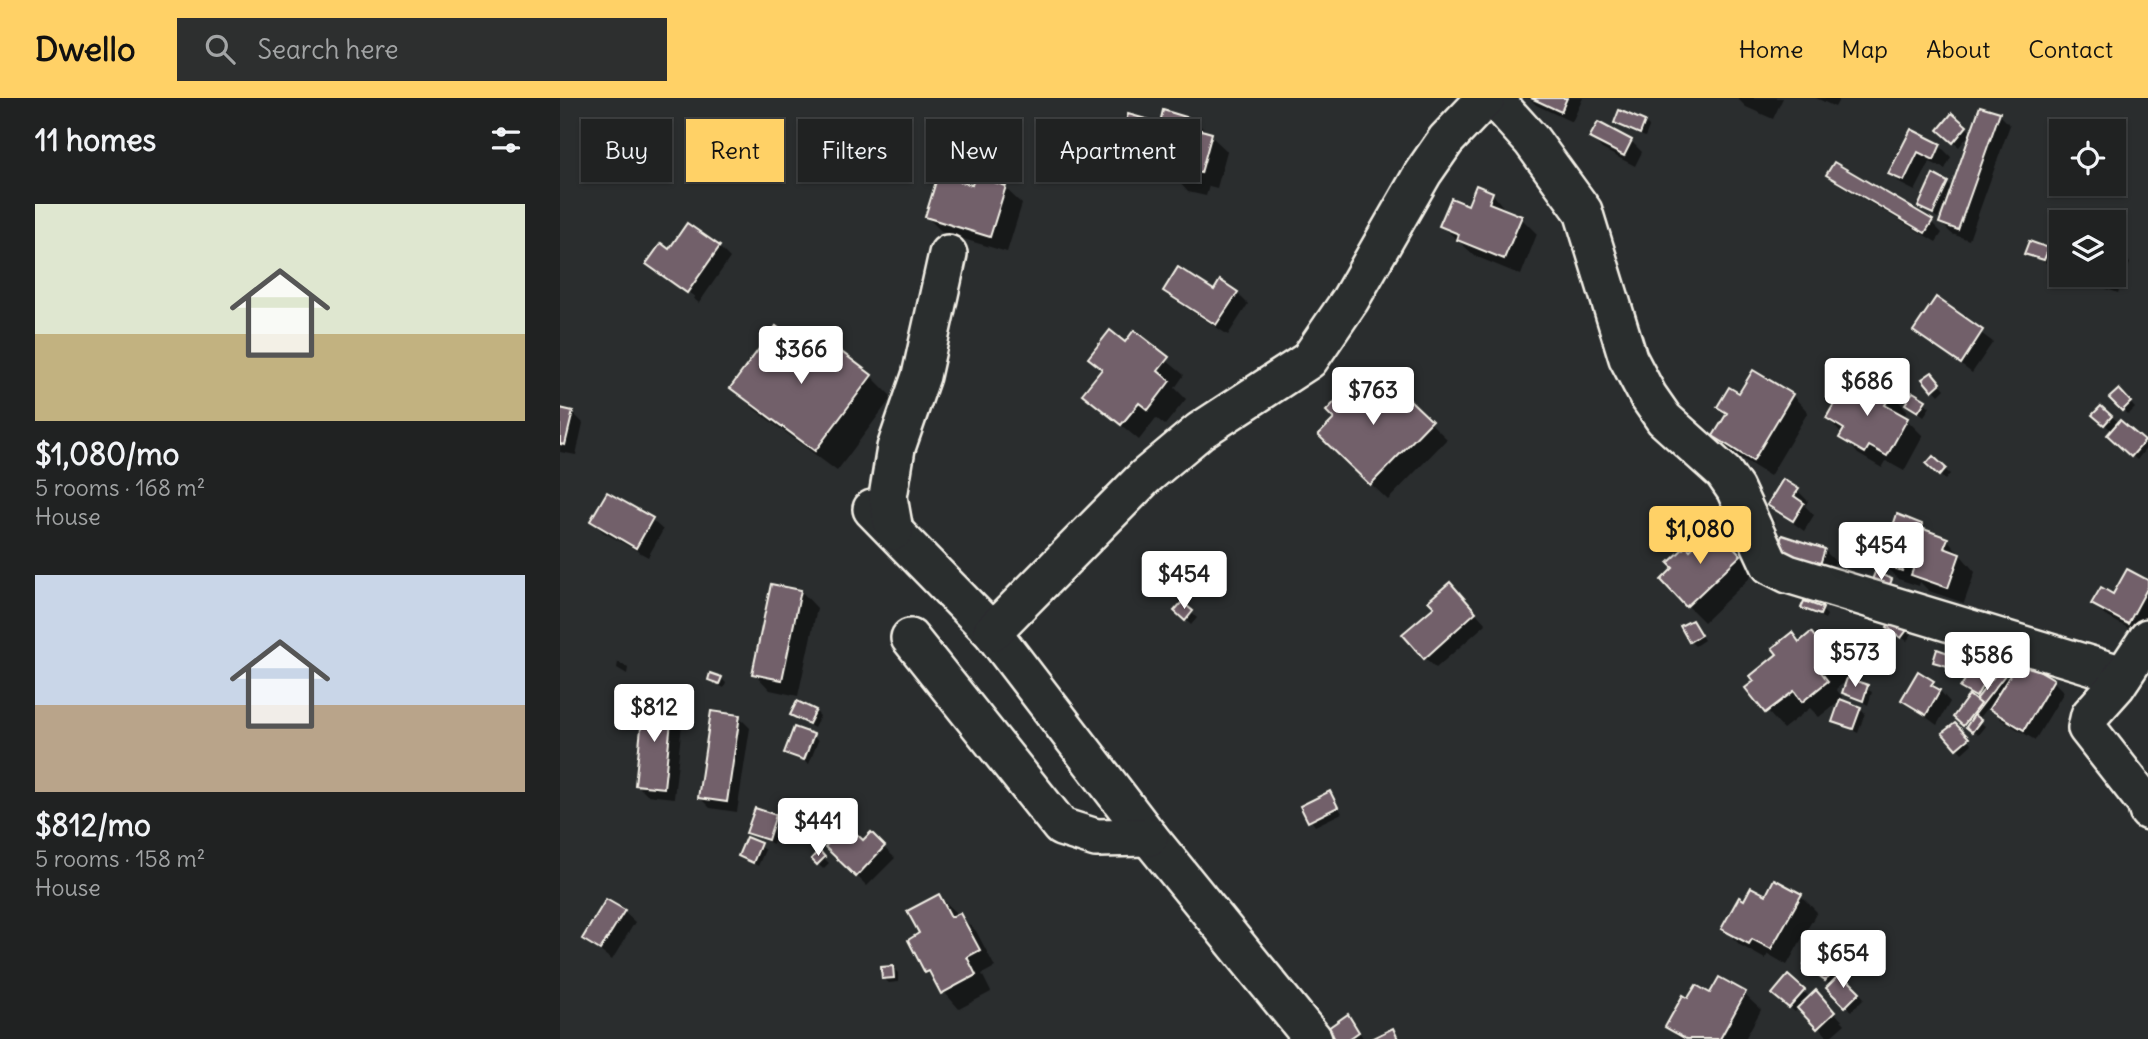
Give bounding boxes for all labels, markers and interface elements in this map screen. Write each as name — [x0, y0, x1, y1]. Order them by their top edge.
search box — [177, 18, 667, 81]
text: Dwello — [35, 28, 135, 70]
icon: search — [201, 30, 239, 68]
text: Search here — [257, 33, 398, 66]
text: Home — [1739, 34, 1803, 64]
text: Map — [1841, 34, 1888, 64]
text: About — [1926, 34, 1990, 64]
text: Contact — [2028, 34, 2113, 64]
chip: Buy — [581, 119, 672, 182]
chip: Rent — [686, 119, 784, 182]
chip: Filters — [798, 119, 912, 182]
chip: New — [926, 119, 1022, 182]
chip: Apartment — [1036, 119, 1200, 182]
map controls — [2049, 119, 2126, 287]
button: locate — [2049, 119, 2126, 196]
text: 11 homes — [35, 121, 156, 159]
icon: filters — [487, 121, 525, 159]
button: layers — [2049, 210, 2126, 287]
icon: home — [217, 250, 343, 376]
pin: $366 — [760, 327, 842, 386]
text: $366 — [775, 334, 827, 363]
pin: $686 — [1826, 358, 1908, 418]
text: $686 — [1841, 366, 1893, 395]
pin: $763 — [1332, 368, 1414, 427]
text: $763 — [1348, 375, 1398, 404]
text: $1,080/mo — [35, 435, 179, 473]
text: 5 rooms · 168 m² — [35, 473, 205, 502]
text: House — [35, 502, 101, 531]
pin: $1,080 — [1643, 506, 1757, 566]
text: $1,080 — [1665, 514, 1735, 543]
pin: $454 — [1840, 522, 1922, 582]
text: $454 — [1855, 530, 1907, 559]
pin: $454 — [1143, 552, 1225, 611]
text: $454 — [1158, 559, 1210, 588]
icon: home — [217, 621, 343, 747]
pin: $573 — [1814, 630, 1896, 689]
pin: $586 — [1946, 632, 2028, 692]
text: $573 — [1830, 637, 1880, 666]
text: $586 — [1961, 640, 2013, 669]
pin: $812 — [613, 684, 695, 744]
text: $812 — [630, 692, 678, 721]
pin: $441 — [777, 798, 859, 858]
text: $812/mo — [35, 806, 151, 844]
text: $441 — [794, 806, 842, 835]
text: 5 rooms · 158 m² — [35, 844, 205, 873]
text: House — [35, 873, 101, 902]
pin: $654 — [1802, 930, 1884, 990]
text: $654 — [1817, 938, 1869, 967]

